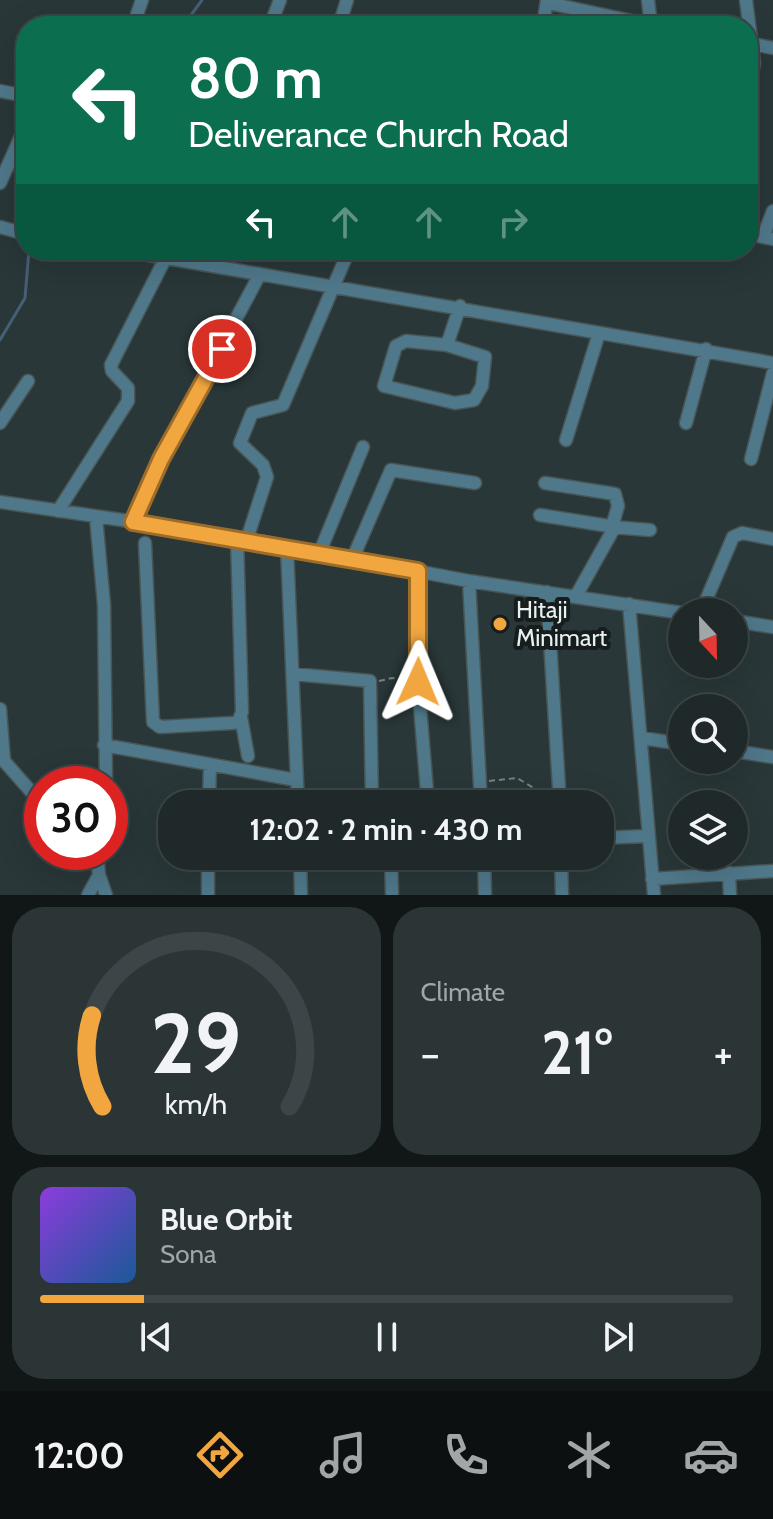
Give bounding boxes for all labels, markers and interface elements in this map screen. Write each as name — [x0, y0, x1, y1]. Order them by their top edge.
text: 80 m — [188, 44, 323, 112]
icon: left — [56, 48, 160, 152]
text: Deliverance Church Road — [188, 112, 569, 156]
icon: left — [239, 200, 283, 244]
icon: ahead — [323, 200, 367, 244]
icon: ahead — [407, 200, 451, 244]
icon: right — [491, 200, 535, 244]
pin — [188, 315, 256, 383]
icon: arrive — [200, 327, 244, 371]
place label: Hitaji Minimart — [516, 595, 607, 652]
north arrow — [668, 598, 748, 678]
map controls — [668, 598, 748, 870]
marker: Hitaji Minimart — [491, 615, 509, 633]
position arrow — [376, 640, 460, 724]
button: search — [668, 694, 748, 774]
speed limit sign: 30 — [24, 766, 128, 870]
button: layers — [668, 790, 748, 870]
text: 12:02 · 2 min · 430 m — [250, 811, 522, 848]
text: Climate — [421, 976, 505, 1008]
text: 29 — [151, 993, 242, 1094]
text: 21° — [541, 1016, 612, 1089]
text: − — [421, 1027, 440, 1080]
text: + — [714, 1027, 733, 1080]
text: km/h — [165, 1086, 228, 1121]
text: Blue Orbit — [160, 1201, 292, 1238]
text: Sona — [160, 1238, 217, 1270]
icon: previous — [134, 1315, 178, 1359]
icon: pause — [365, 1315, 409, 1359]
icon: next — [596, 1315, 640, 1359]
icon: directions — [192, 1427, 248, 1483]
icon: music — [315, 1427, 371, 1483]
icon: phone — [438, 1427, 494, 1483]
icon: climate — [561, 1427, 617, 1483]
icon: car — [683, 1427, 739, 1483]
text: 12:00 — [33, 1433, 125, 1477]

